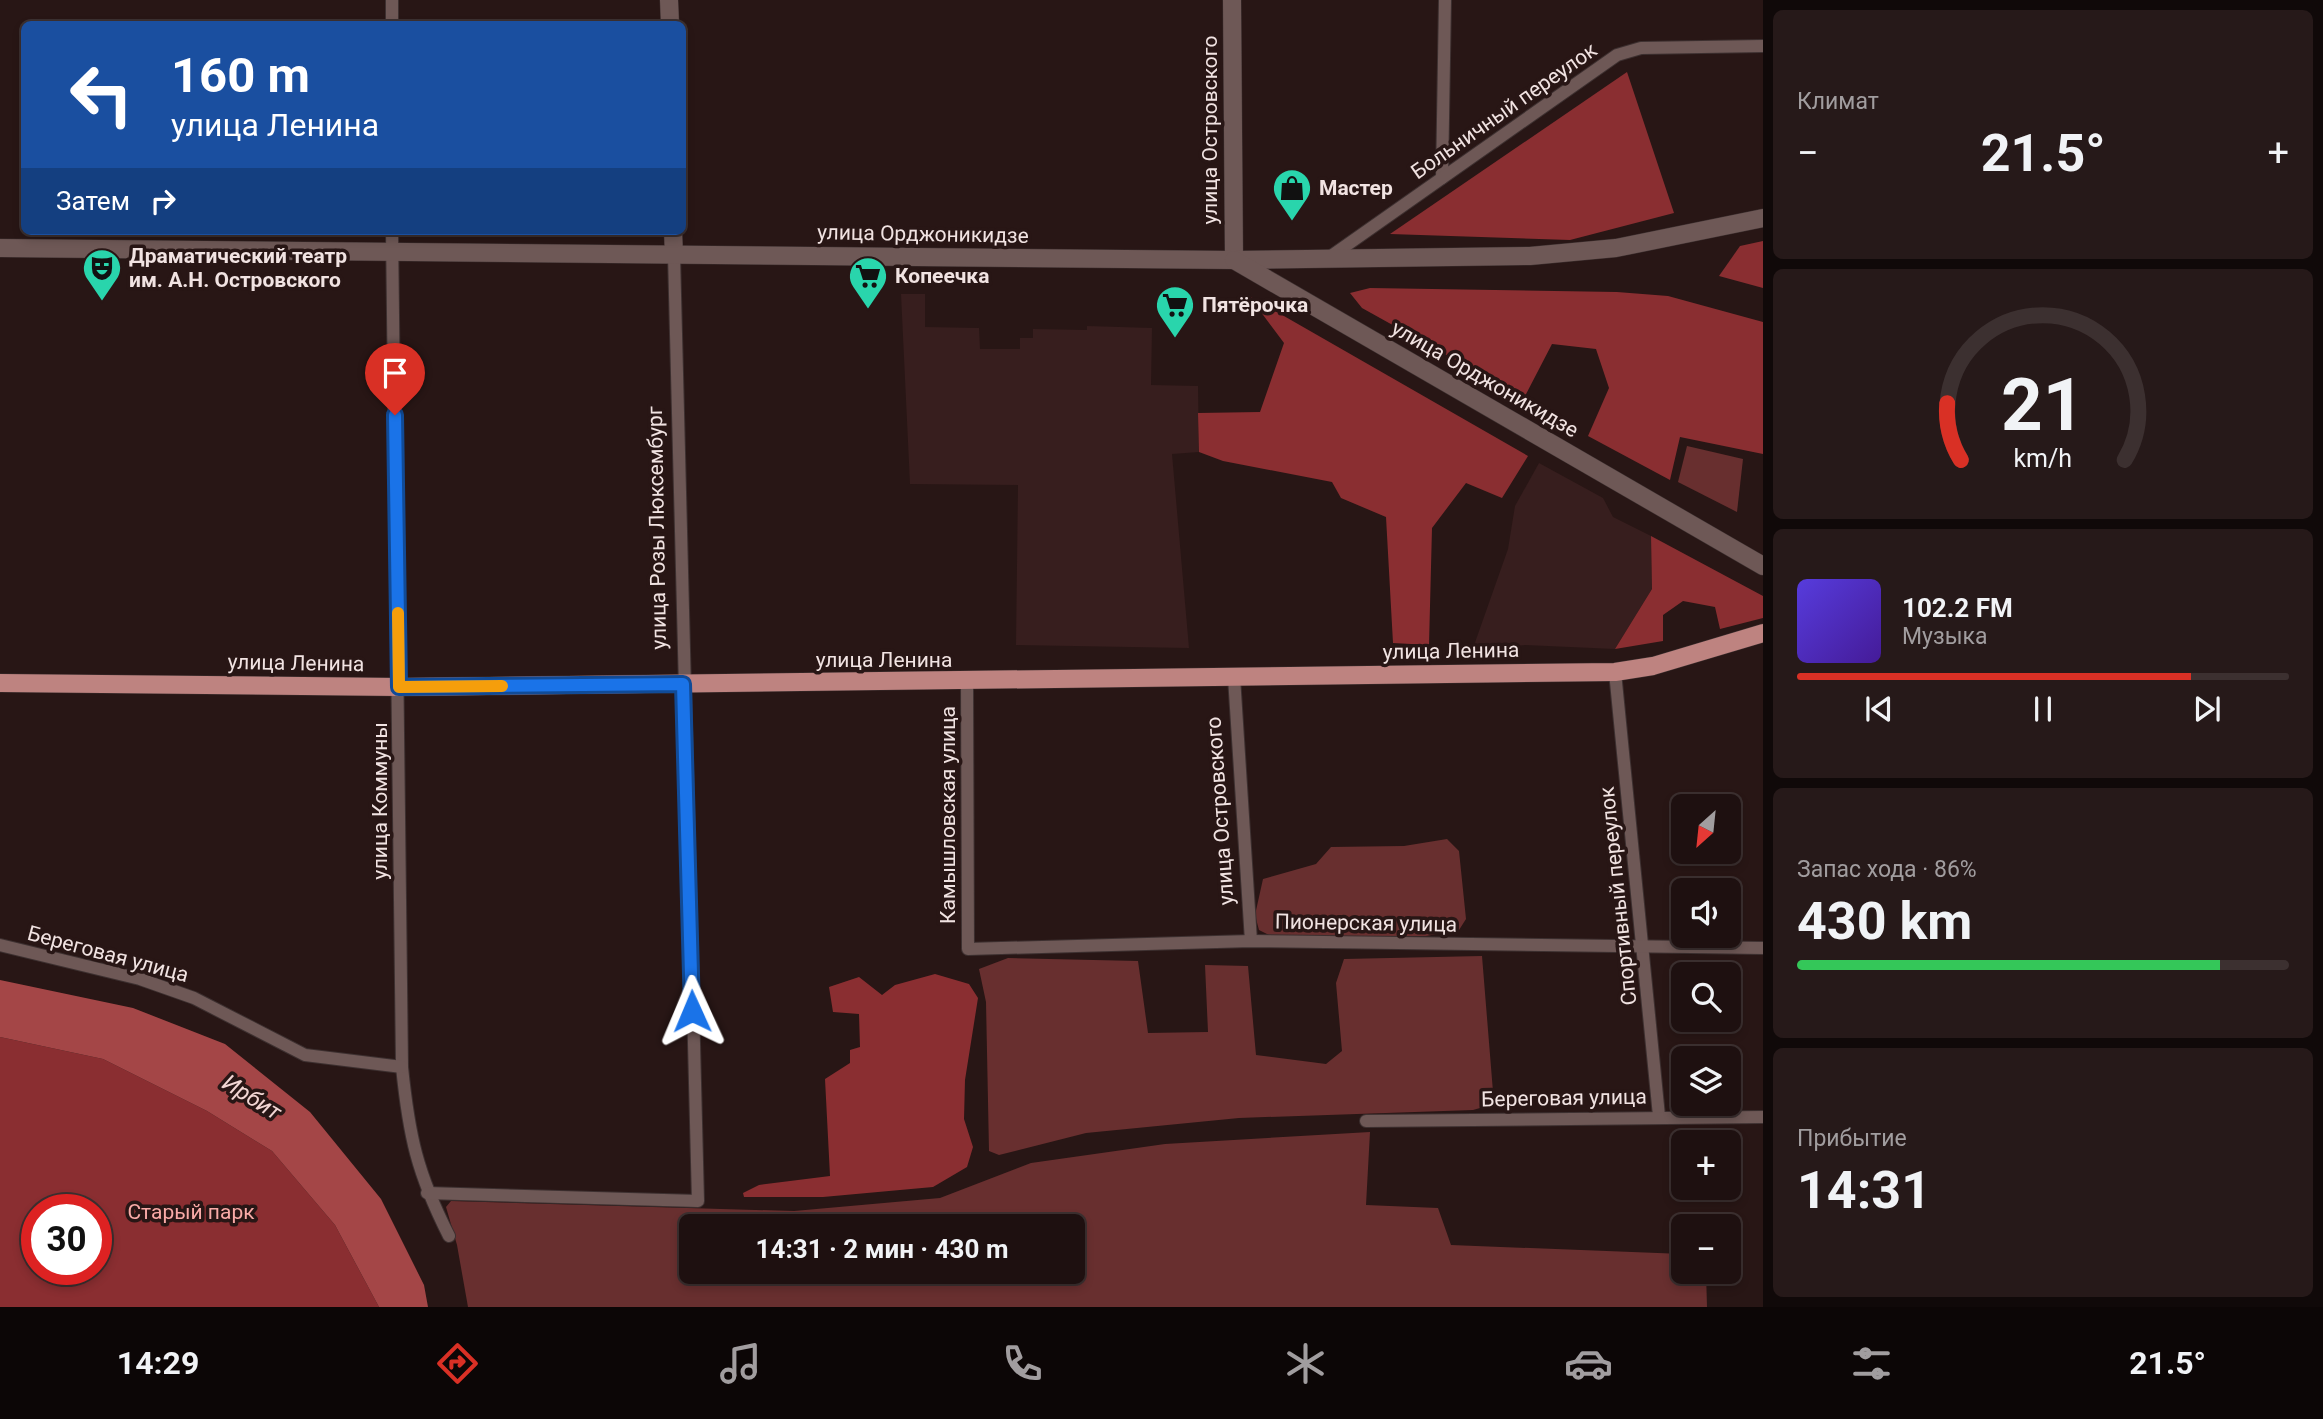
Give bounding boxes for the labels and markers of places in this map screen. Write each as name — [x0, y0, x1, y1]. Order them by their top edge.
shop icon: Мастер — [1271, 167, 1313, 222]
place label: Мастер — [1319, 176, 1393, 200]
place label: Драматический театр им. А.Н. Островского — [129, 244, 347, 292]
theatre icon: Драматический театр им. А.Н. Островского — [81, 247, 123, 302]
supermarket icon: Копеечка — [847, 255, 889, 310]
place label: Копеечка — [895, 264, 989, 288]
supermarket icon: Пятёрочка — [1154, 284, 1196, 339]
place label: Пятёрочка — [1202, 293, 1308, 317]
pin — [365, 343, 425, 415]

